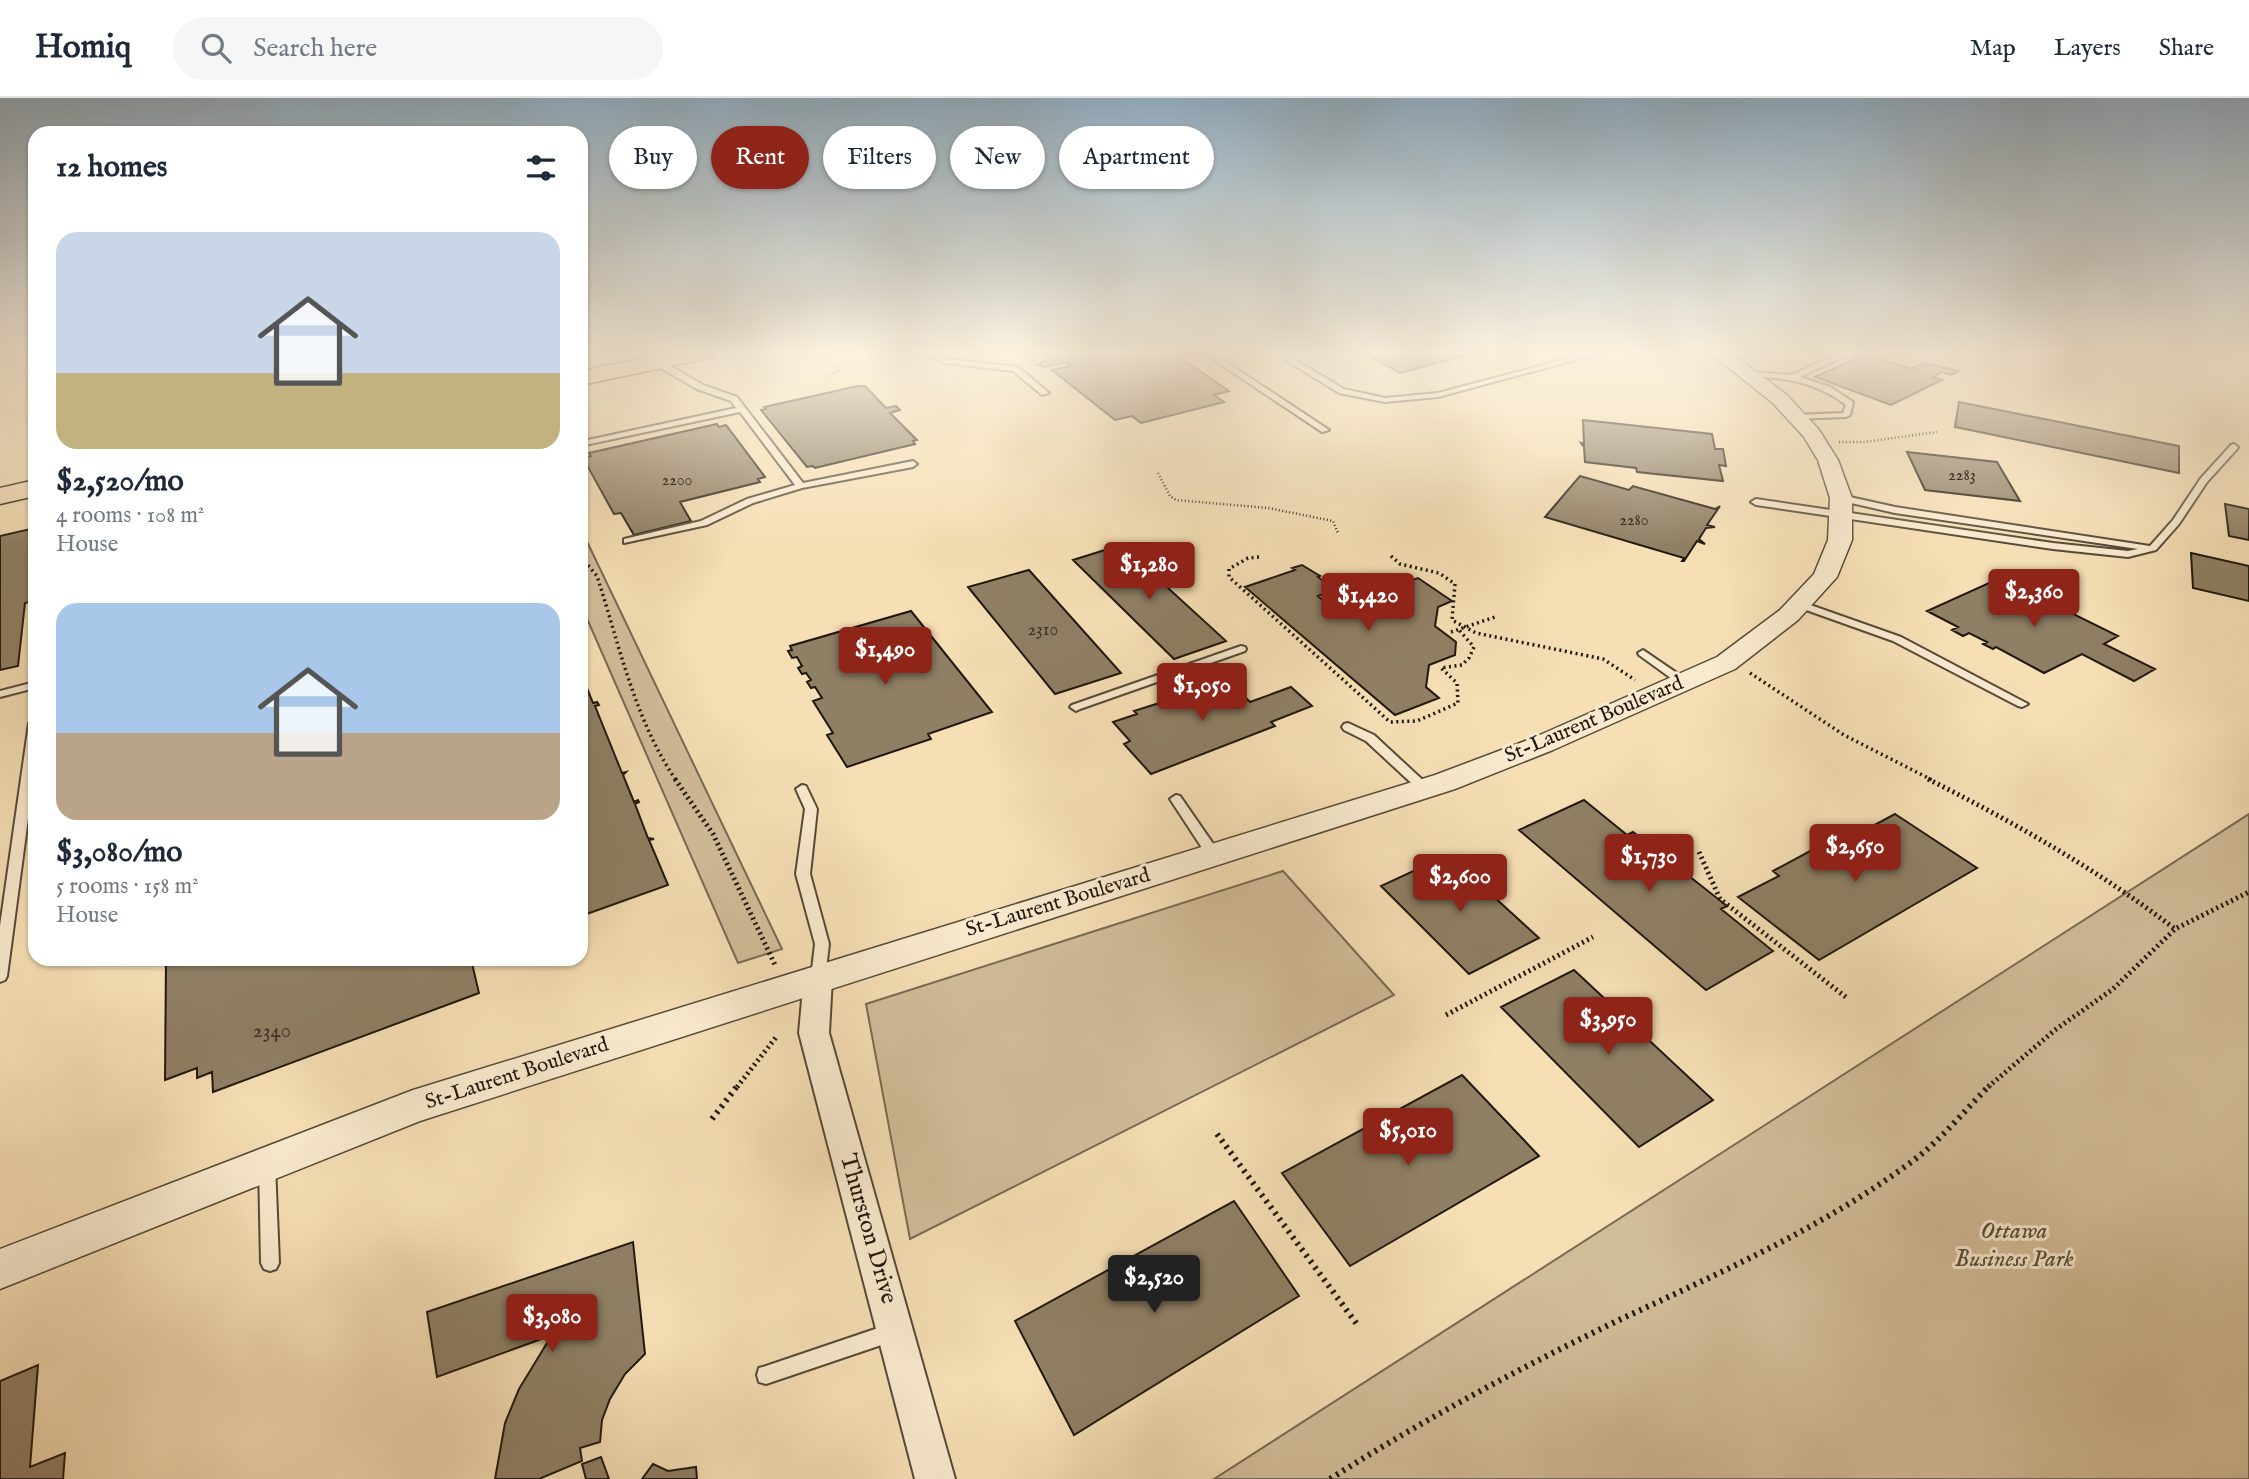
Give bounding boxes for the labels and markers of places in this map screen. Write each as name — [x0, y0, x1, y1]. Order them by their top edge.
pin: $1,280 — [1092, 542, 1206, 602]
pin: $2,360 — [1977, 570, 2091, 629]
pin: $1,420 — [1311, 574, 1425, 633]
pin: $1,490 — [828, 628, 942, 687]
pin: $1,050 — [1145, 664, 1259, 723]
pin: $2,650 — [1798, 824, 1912, 884]
pin: $1,730 — [1592, 834, 1706, 894]
pin: $2,600 — [1403, 854, 1517, 914]
pin: $3,950 — [1551, 998, 1665, 1057]
pin: $5,010 — [1351, 1108, 1465, 1168]
pin: $2,520 — [1097, 1256, 1211, 1315]
pin: $3,080 — [495, 1294, 609, 1354]

